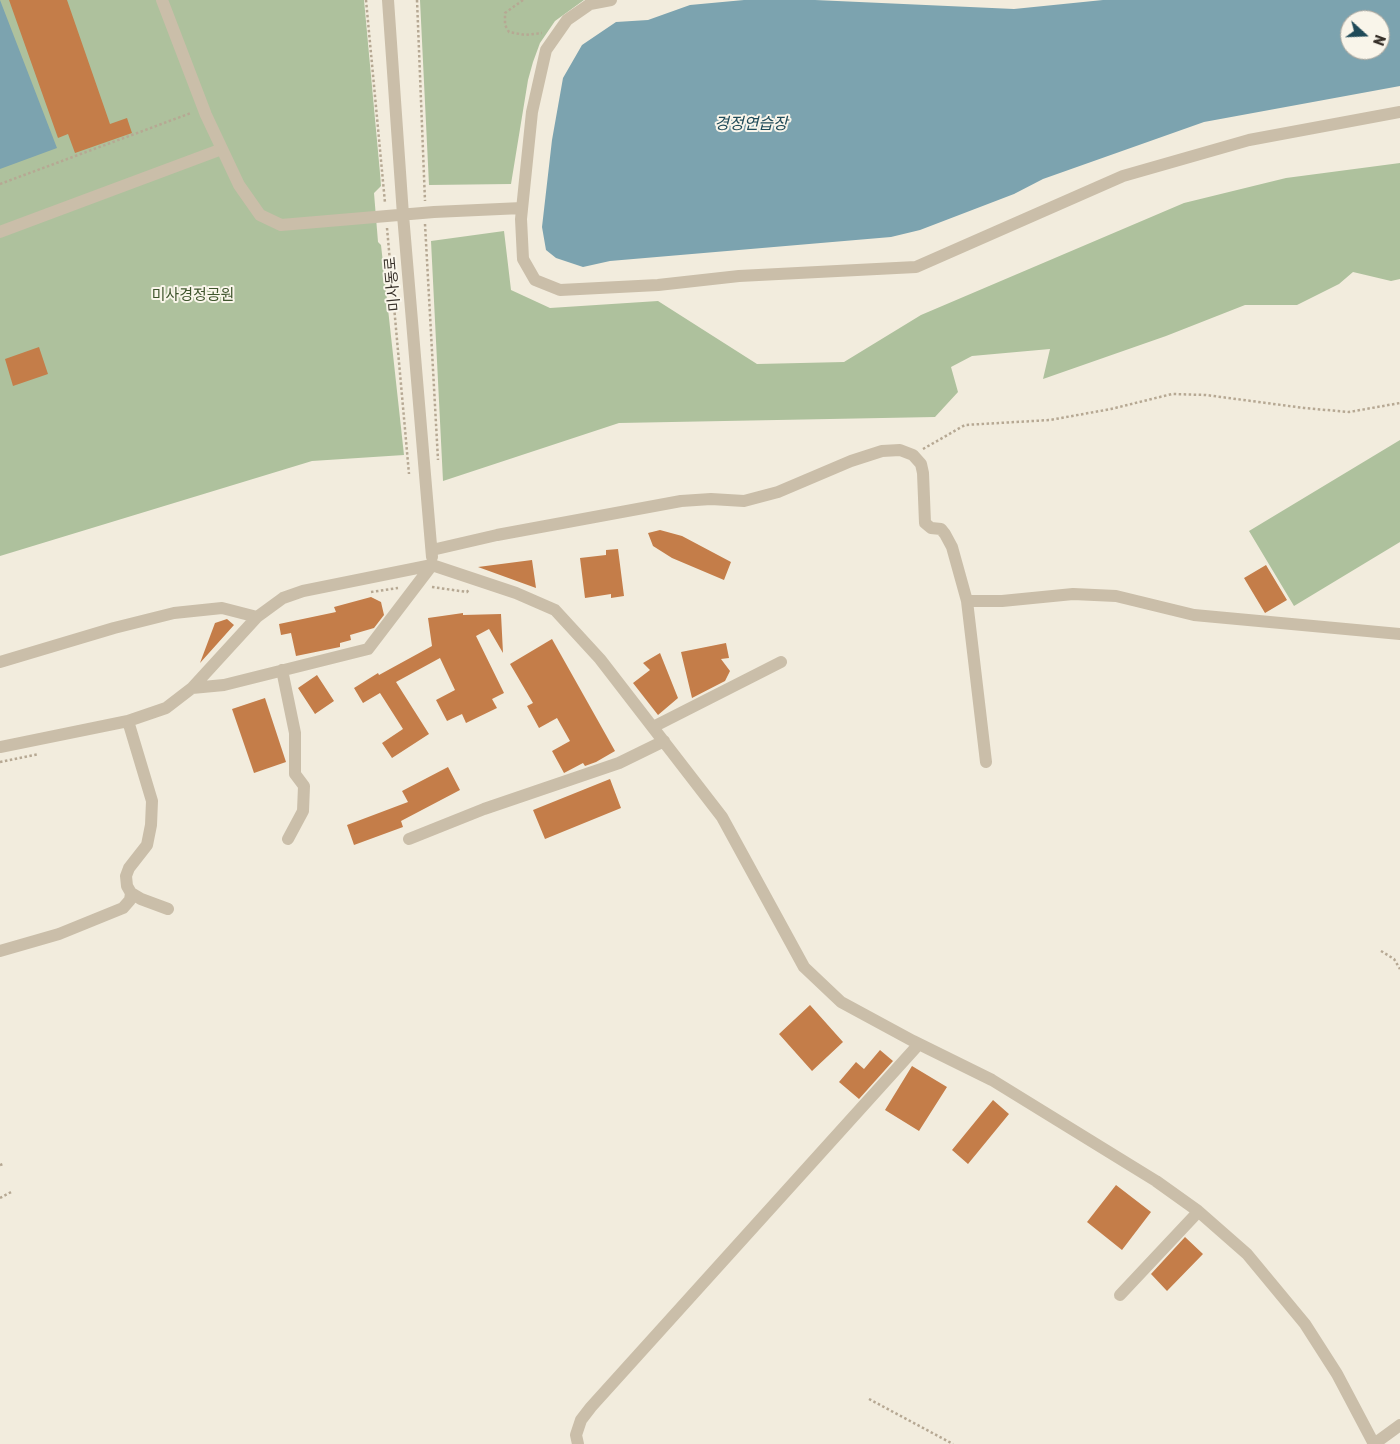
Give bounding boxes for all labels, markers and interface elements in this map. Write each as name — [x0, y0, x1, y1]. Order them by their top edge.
north arrow — [1340, 10, 1390, 60]
text: N — [1369, 32, 1388, 48]
water label: 경정연습장 — [714, 114, 788, 134]
street label: 미사동로 — [382, 256, 404, 312]
park label: 미사경정공원 — [152, 287, 234, 305]

